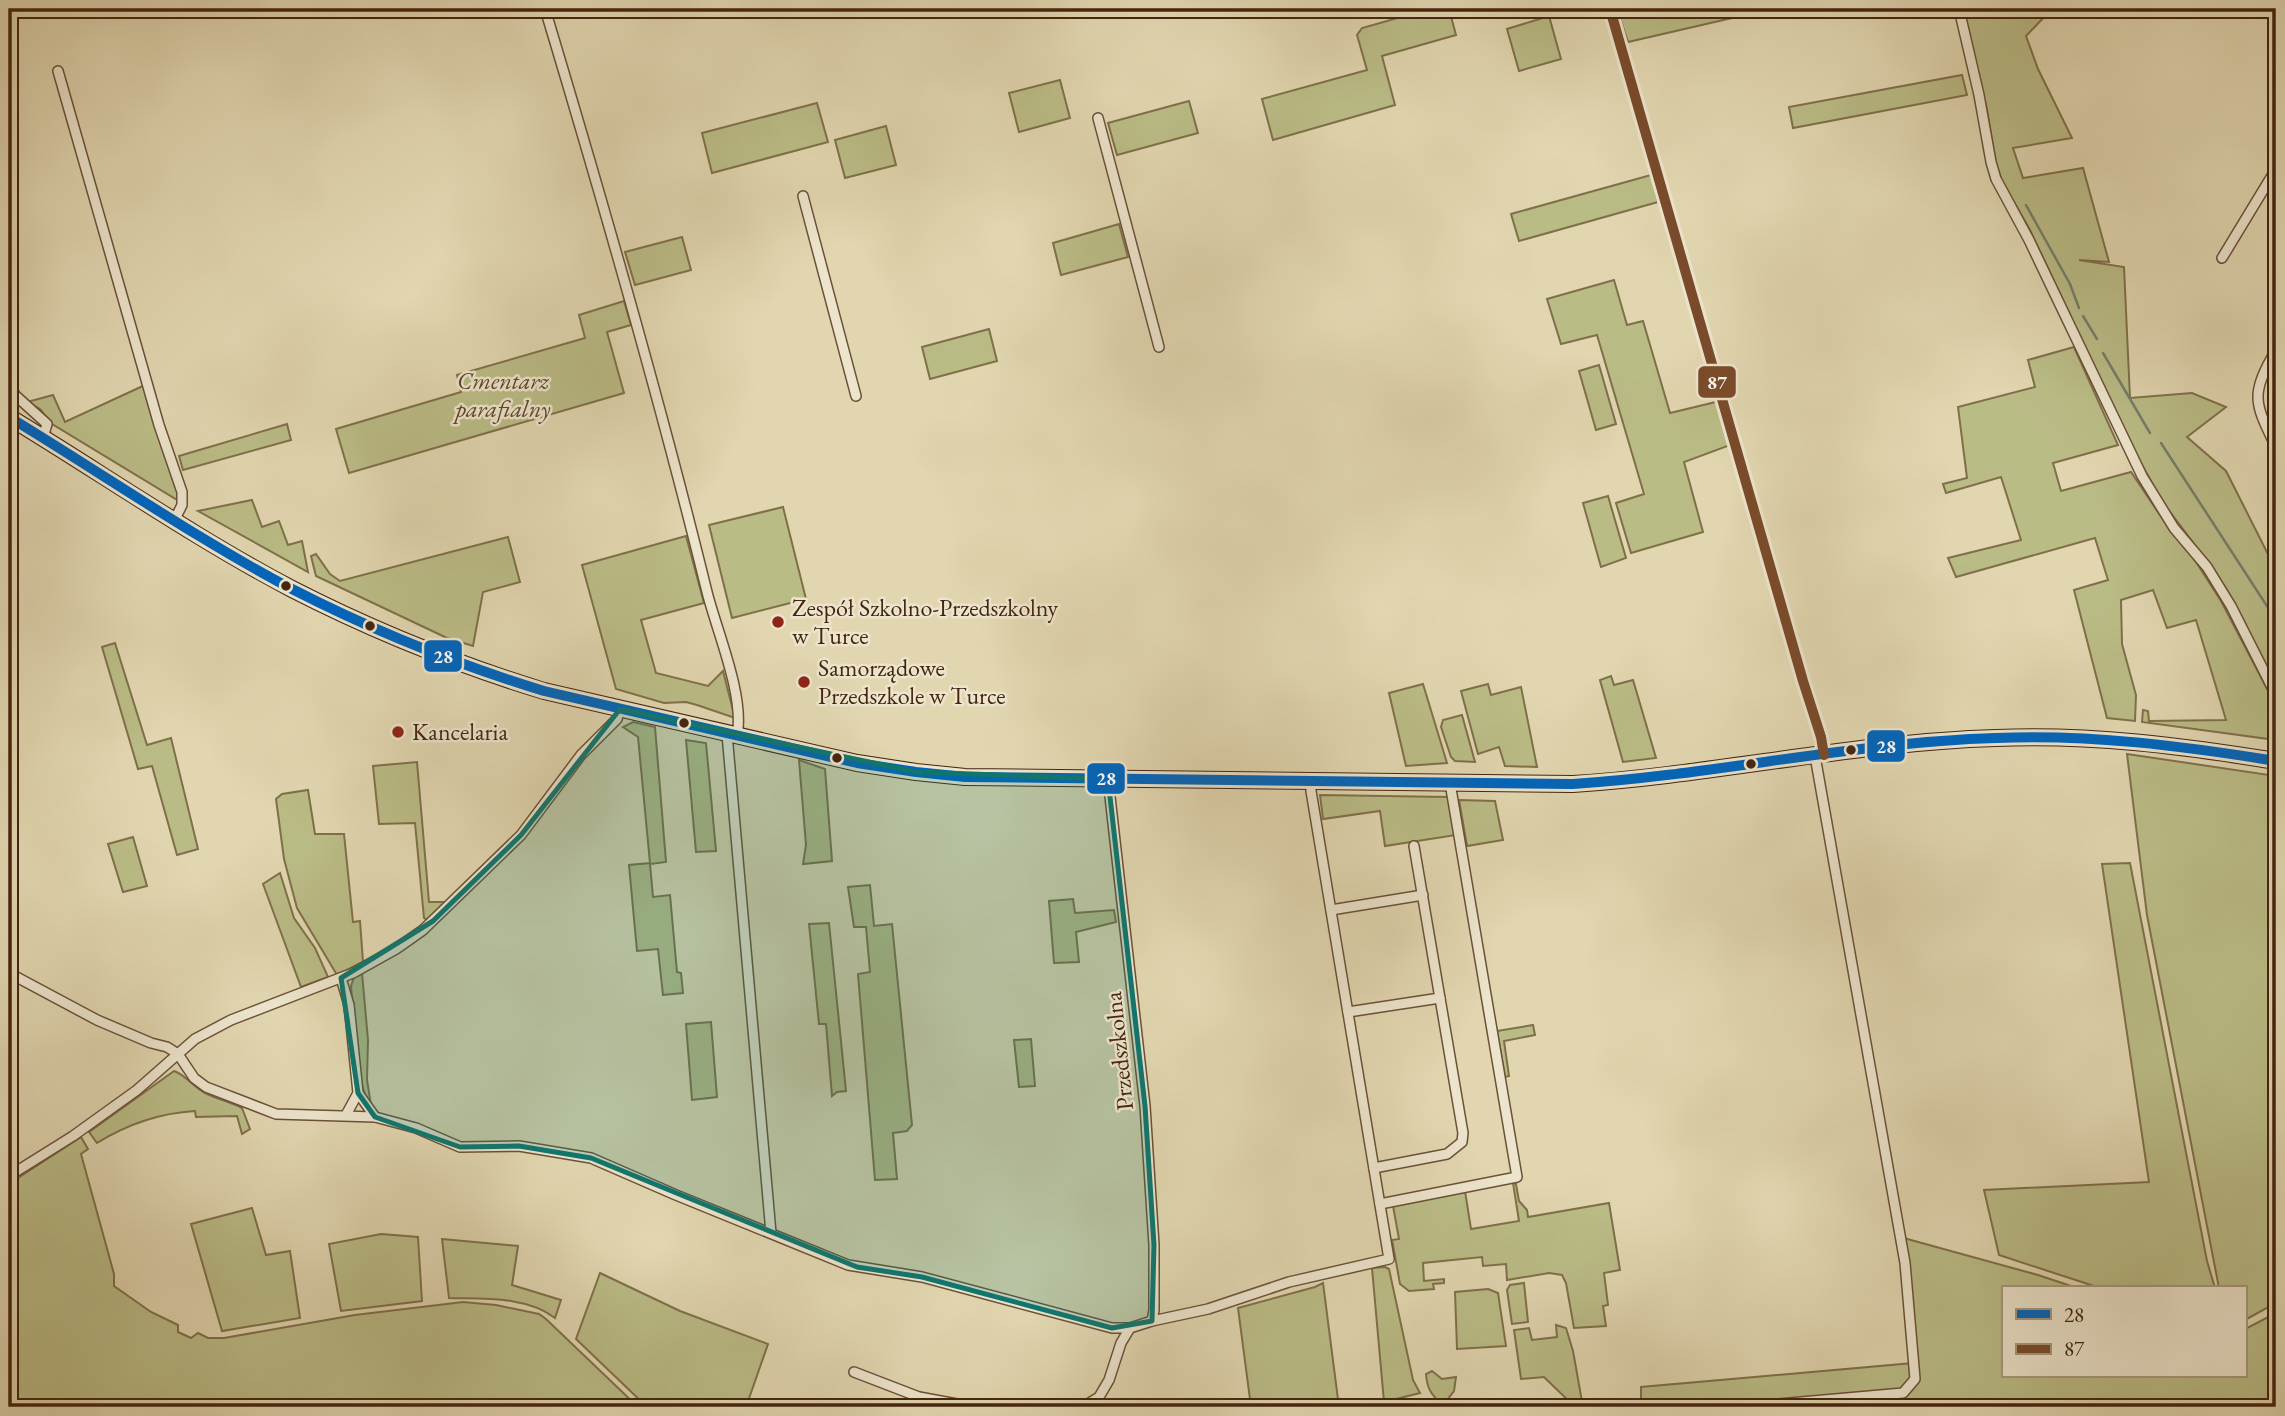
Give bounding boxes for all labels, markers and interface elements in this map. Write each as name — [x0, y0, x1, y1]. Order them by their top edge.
park label: Cmentarz parafialny — [452, 365, 551, 424]
line badge: 87 — [1697, 365, 1737, 399]
text: 87 — [1707, 370, 1728, 395]
unlabelled marker — [279, 579, 293, 593]
place label: Zespół Szkolno-Przedszkolny w Turce — [792, 592, 1059, 651]
marker: Zespół Szkolno-Przedszkolny w Turce — [770, 614, 786, 630]
unlabelled marker — [363, 619, 377, 633]
line badge: 28 — [423, 639, 463, 673]
text: 28 — [433, 644, 453, 669]
place label: Samorządowe Przedszkole w Turce — [818, 652, 1006, 711]
marker: Samorządowe Przedszkole w Turce — [796, 674, 812, 690]
place label: Kancelaria — [412, 716, 508, 747]
unlabelled marker — [677, 716, 691, 730]
marker: Kancelaria — [390, 724, 406, 740]
line badge: 28 — [1866, 729, 1906, 763]
text: 28 — [1876, 734, 1896, 759]
unlabelled marker — [1844, 743, 1858, 757]
unlabelled marker — [830, 751, 844, 765]
unlabelled marker — [1744, 757, 1758, 771]
line badge: 28 — [1086, 762, 1126, 795]
text: 28 — [1096, 766, 1116, 791]
street label: Przedszkolna — [1097, 990, 1140, 1112]
legend — [2002, 1286, 2246, 1378]
text: 28 — [2064, 1301, 2084, 1328]
text: 87 — [2064, 1335, 2085, 1362]

